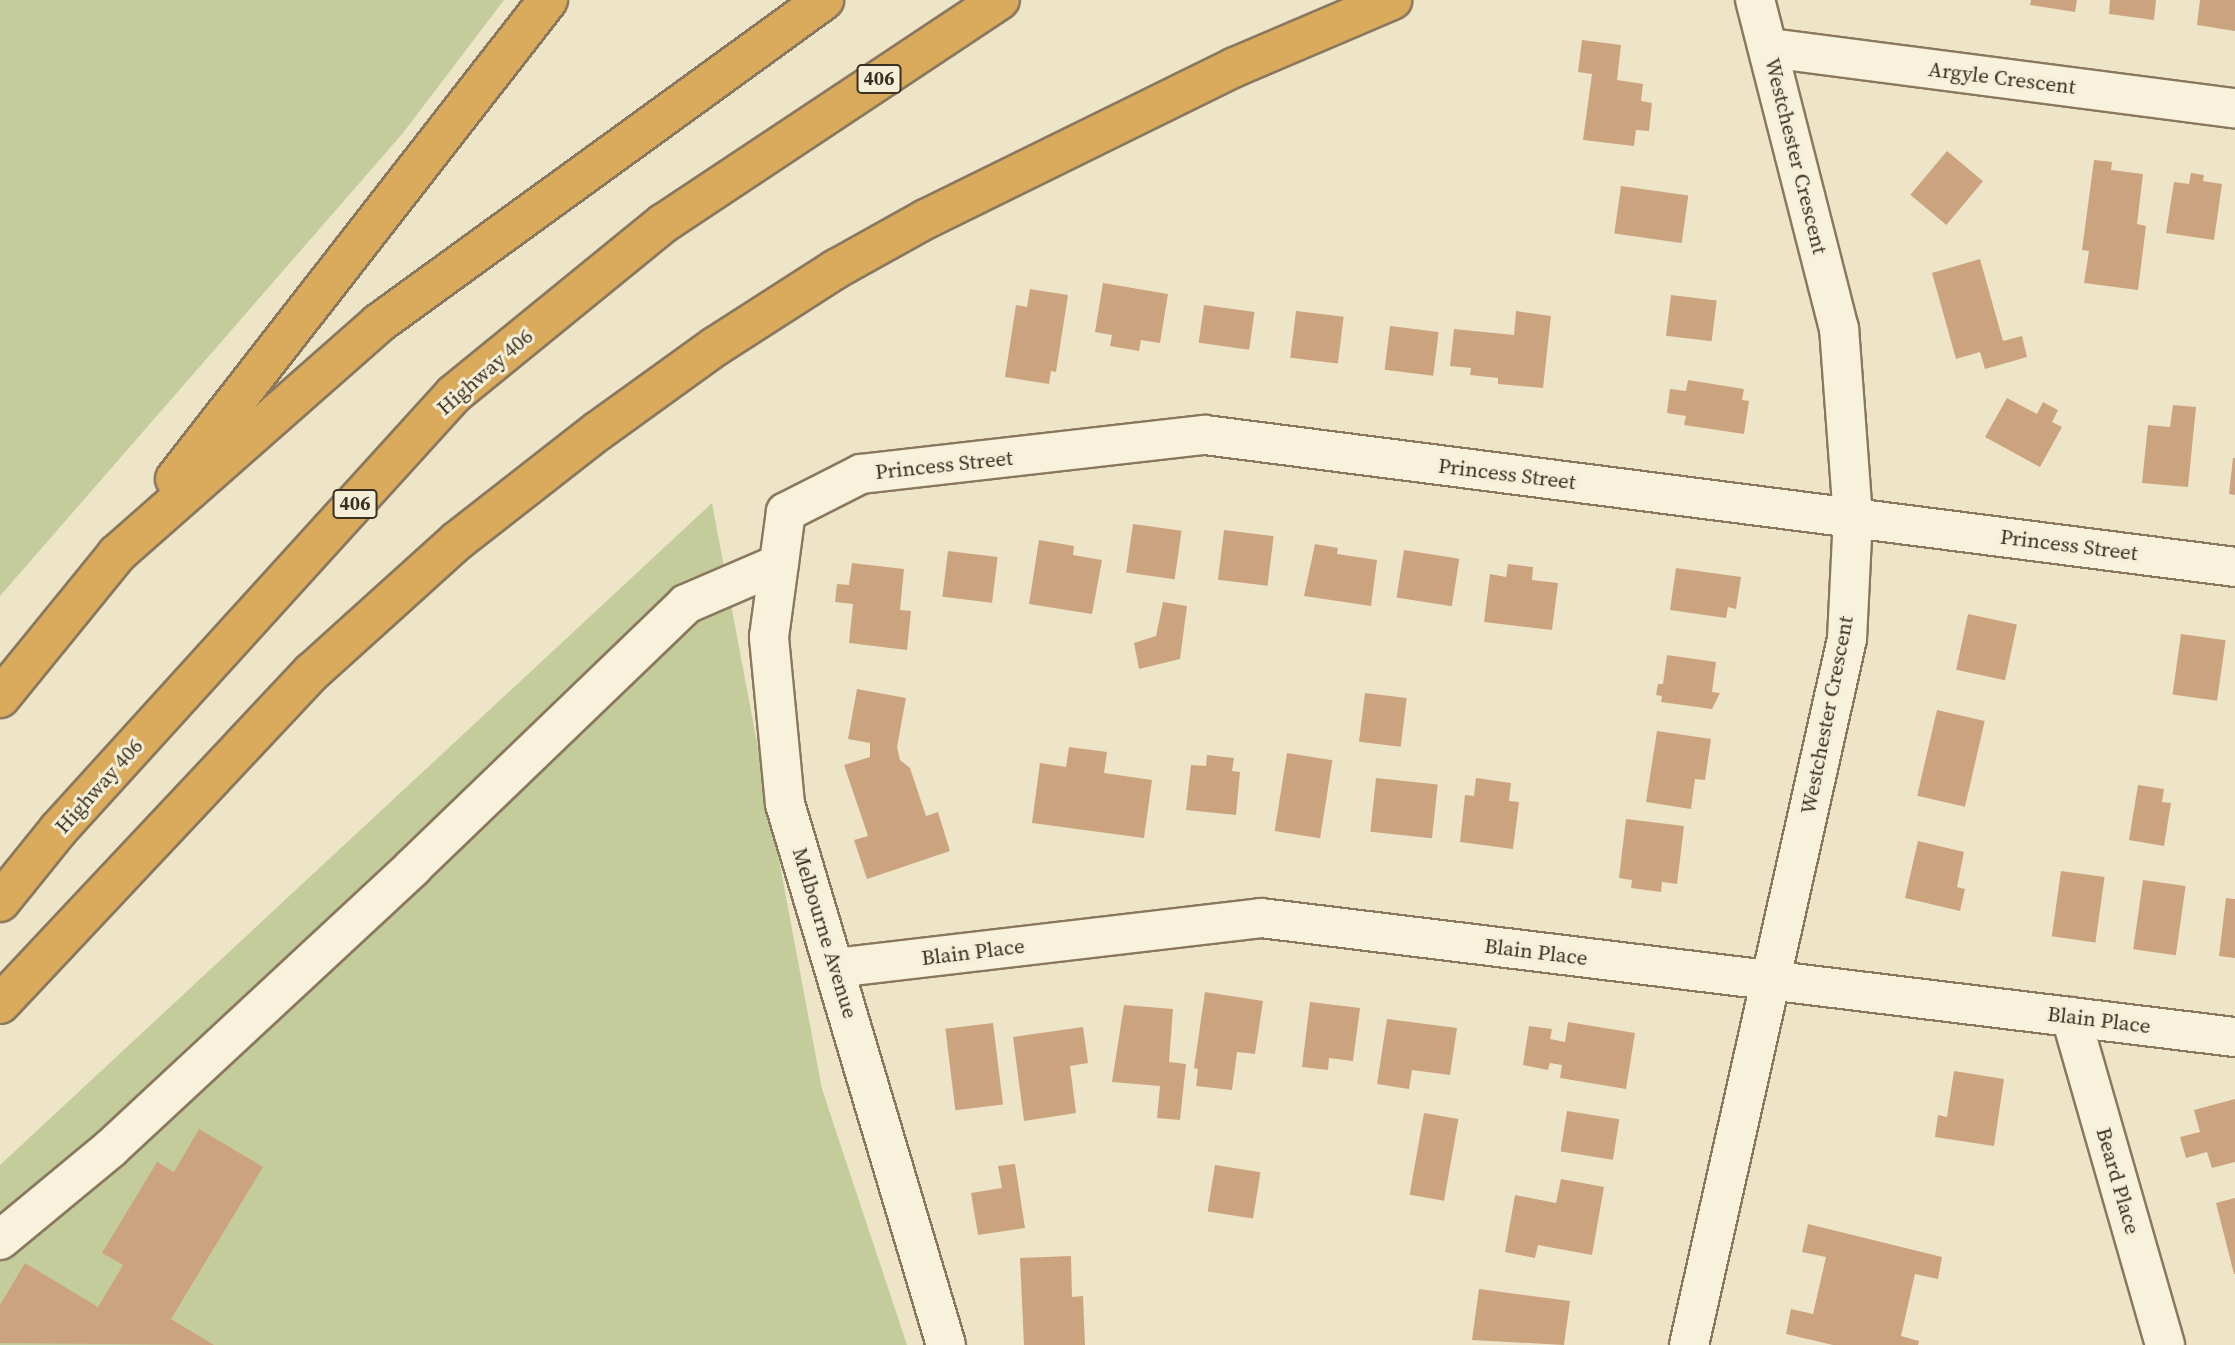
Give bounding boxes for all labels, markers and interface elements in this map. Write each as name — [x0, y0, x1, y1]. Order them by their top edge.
street label: Westchester Crescent — [1759, 55, 1833, 257]
street label: Argyle Crescent — [1927, 56, 2077, 100]
road number: 406 — [856, 64, 902, 94]
street label: Highway 406 — [432, 324, 538, 420]
street label: Princess Street — [874, 445, 1014, 485]
street label: Princess Street — [1437, 453, 1577, 495]
road number: 406 — [332, 489, 378, 520]
street label: Princess Street — [1999, 524, 2139, 566]
street label: Westchester Crescent — [1795, 614, 1859, 816]
street label: Highway 406 — [50, 733, 148, 839]
street label: Melbourne Avenue — [787, 845, 863, 1021]
street label: Blain Place — [920, 933, 1026, 971]
street label: Blain Place — [1483, 933, 1589, 971]
street label: Blain Place — [2046, 1001, 2152, 1039]
street label: Beard Place — [2091, 1125, 2145, 1237]

